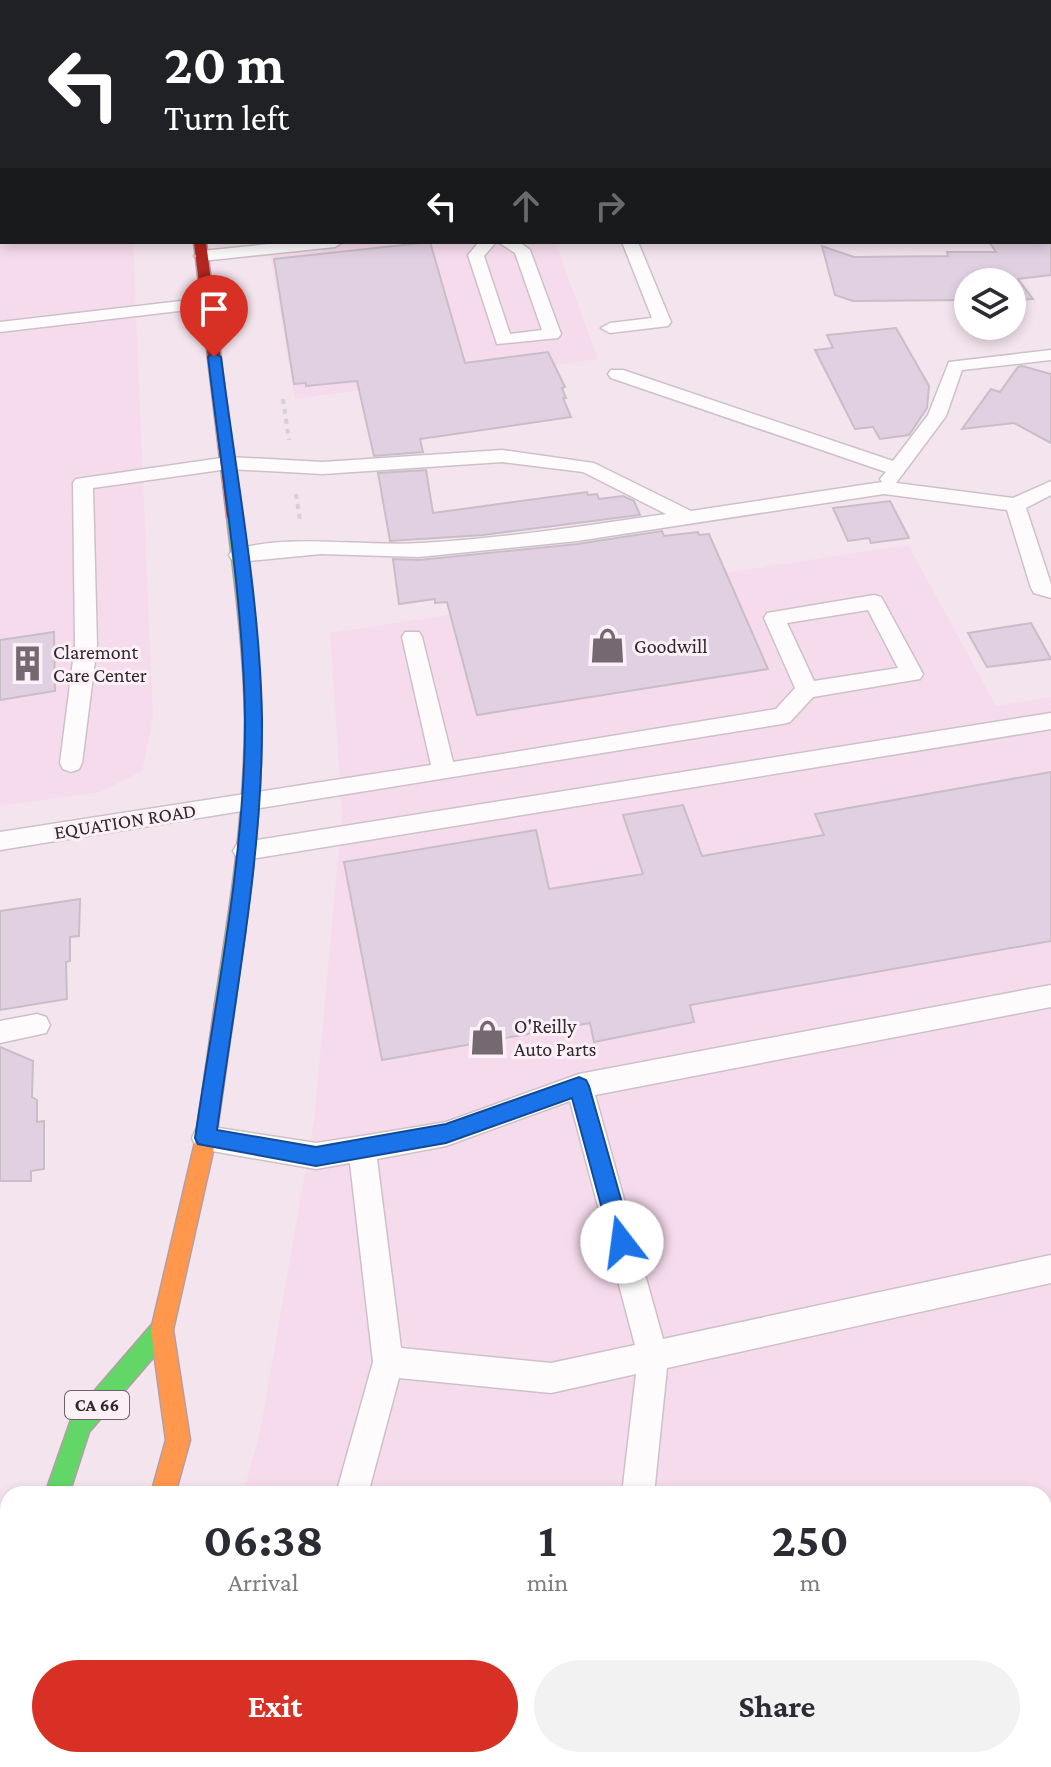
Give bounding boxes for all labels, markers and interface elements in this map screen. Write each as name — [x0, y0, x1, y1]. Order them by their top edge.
icon: left — [32, 32, 136, 136]
text: 20 m — [164, 33, 285, 95]
text: Turn left — [164, 98, 289, 138]
icon: left — [420, 184, 464, 228]
icon: ahead — [504, 184, 548, 228]
icon: right — [588, 184, 632, 228]
map controls — [954, 268, 1026, 340]
button: layers — [954, 268, 1026, 340]
pin — [180, 275, 248, 357]
icon: arrive — [192, 287, 236, 331]
shop icon: Goodwill — [589, 627, 627, 665]
place label: Goodwill — [634, 635, 708, 657]
place label: Claremont Care Center — [53, 641, 147, 686]
building icon: Claremont Care Center — [8, 645, 46, 683]
street label: EQUATION ROAD — [52, 799, 198, 843]
place label: O'Reilly Auto Parts — [514, 1015, 596, 1060]
shop icon: O'Reilly Auto Parts — [469, 1018, 507, 1056]
position arrow — [580, 1200, 664, 1284]
road number: CA 66 — [65, 1391, 129, 1419]
text: 06:38 — [203, 1513, 323, 1566]
text: 1 — [538, 1513, 556, 1566]
text: 250 — [772, 1513, 849, 1566]
text: Arrival — [228, 1568, 299, 1597]
text: min — [527, 1568, 568, 1597]
text: m — [800, 1568, 821, 1597]
button: Exit — [32, 1660, 518, 1752]
button: Share — [534, 1660, 1020, 1752]

